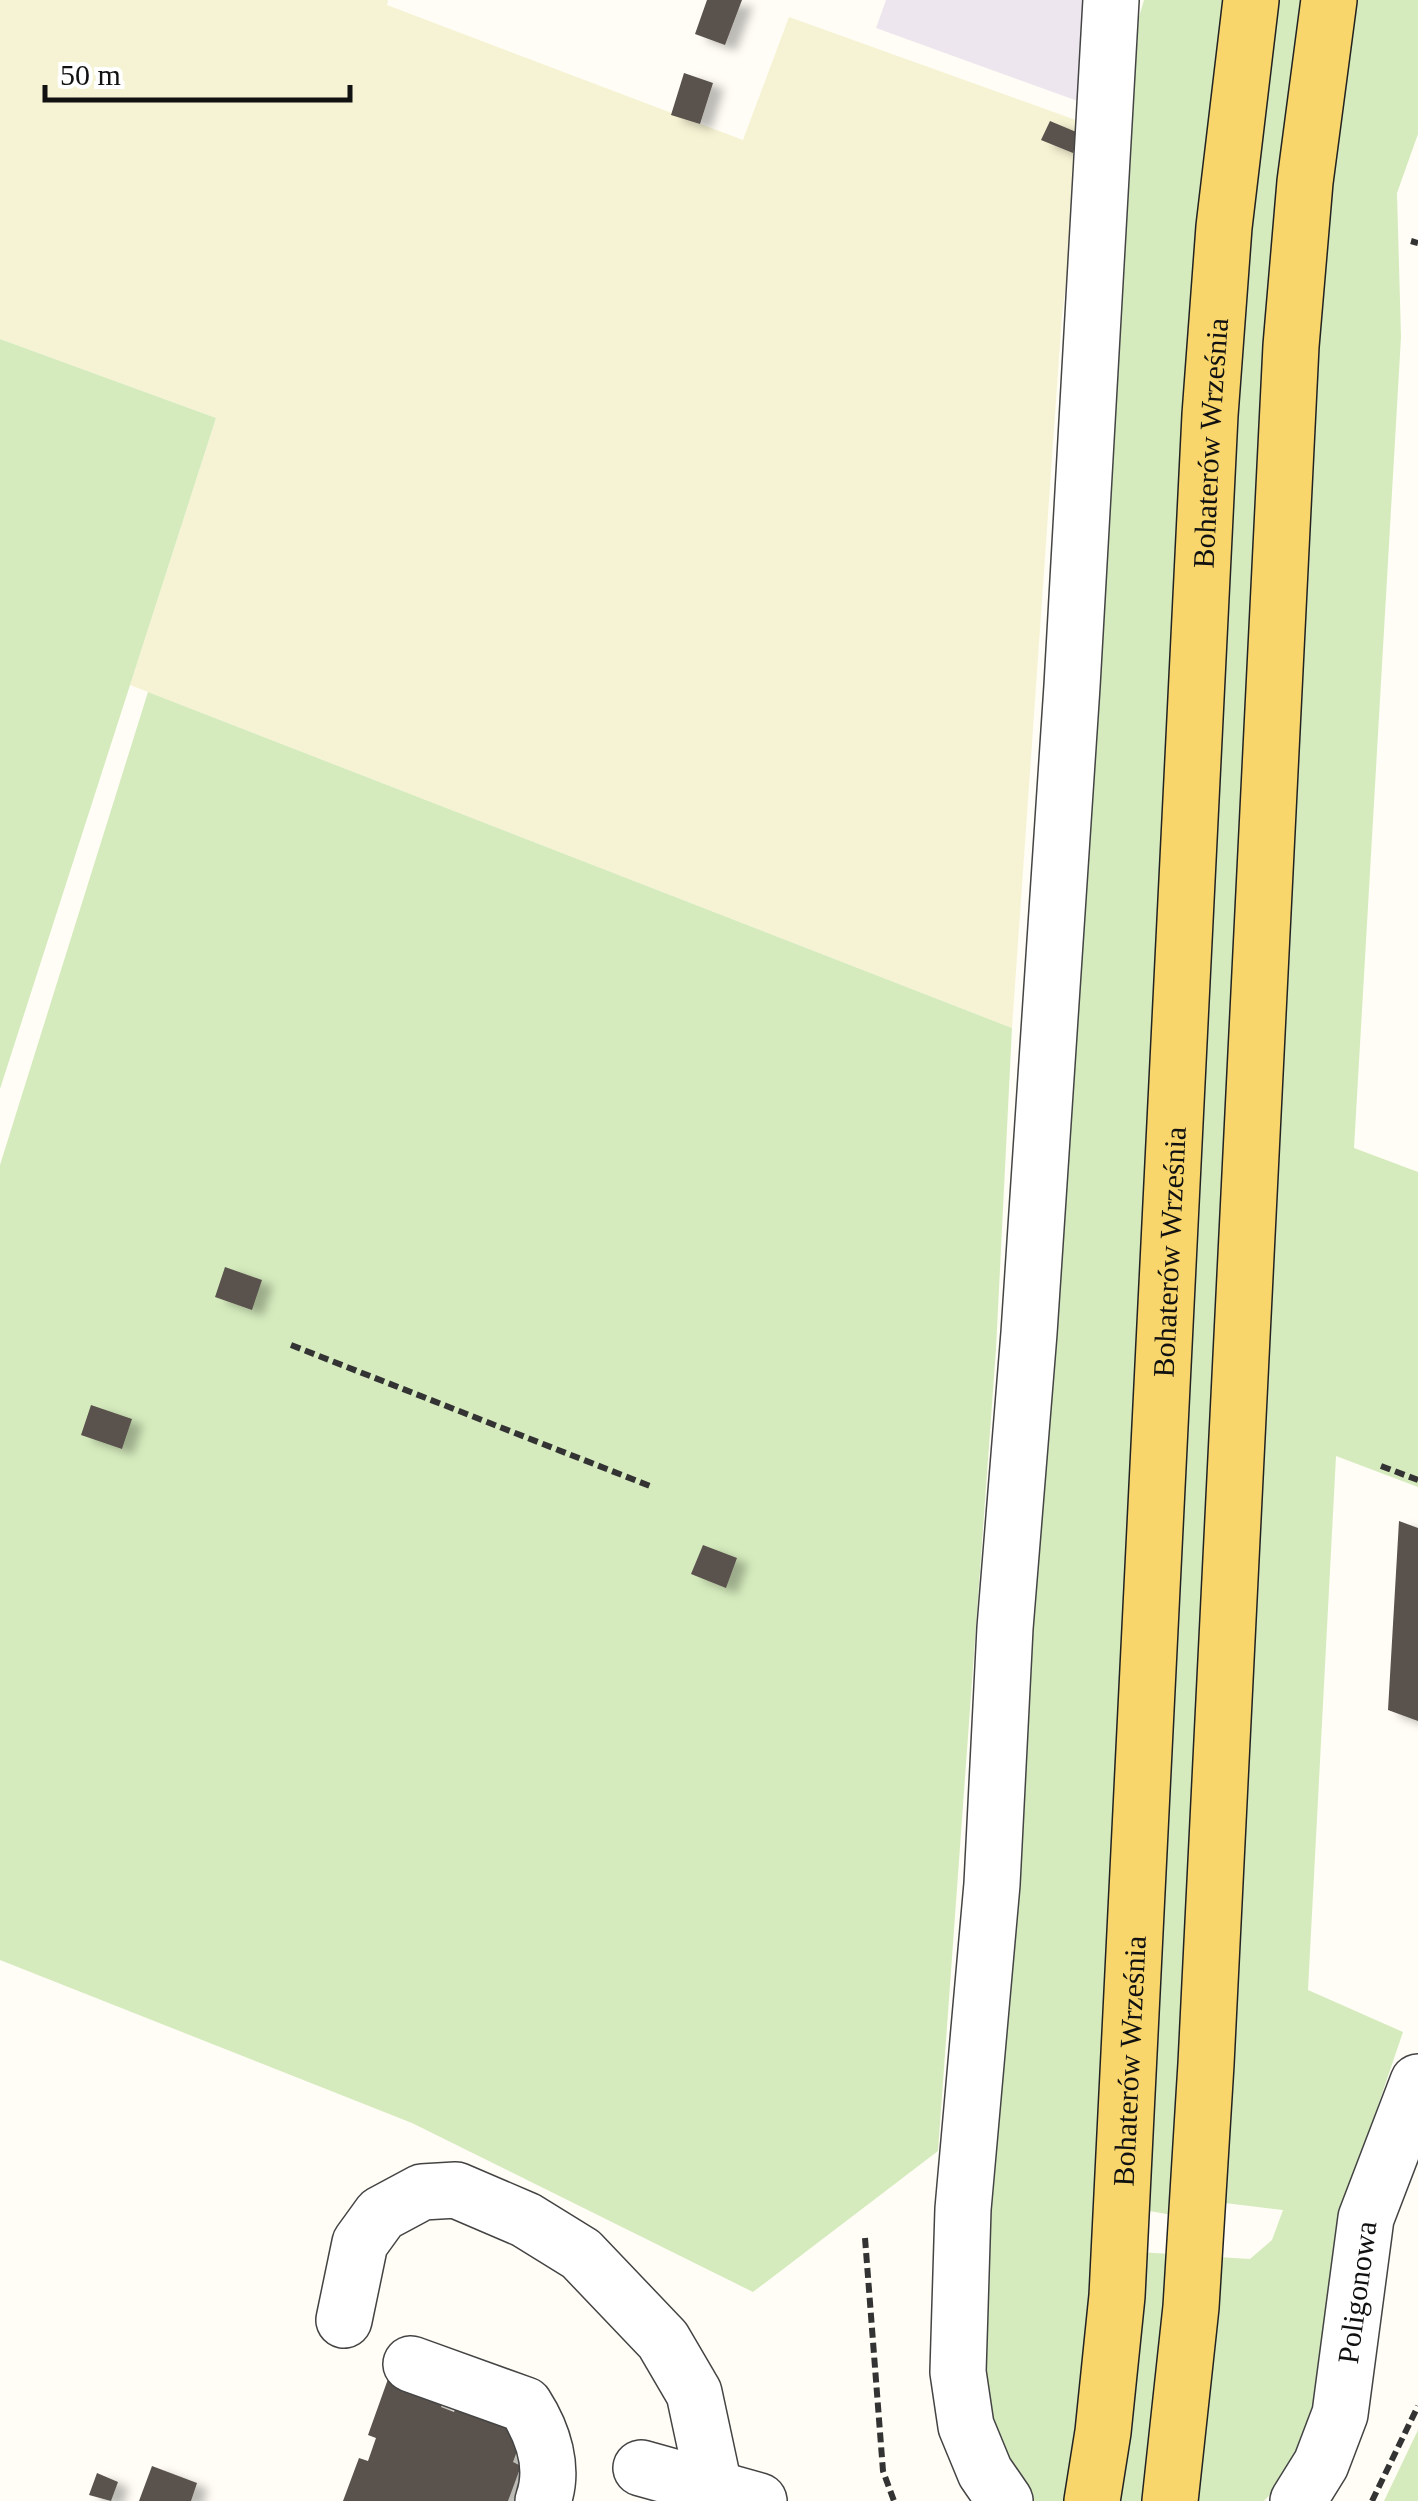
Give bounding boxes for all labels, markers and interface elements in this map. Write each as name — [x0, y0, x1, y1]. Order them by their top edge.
scale bar — [45, 40, 350, 102]
text: 50 m — [60, 58, 121, 91]
street label: Bohaterów Września — [1186, 317, 1234, 569]
street label: Bohaterów Września — [1146, 1126, 1191, 1378]
street label: Bohaterów Września — [1106, 1935, 1151, 2187]
street label: Poligonowa — [1330, 2219, 1382, 2365]

